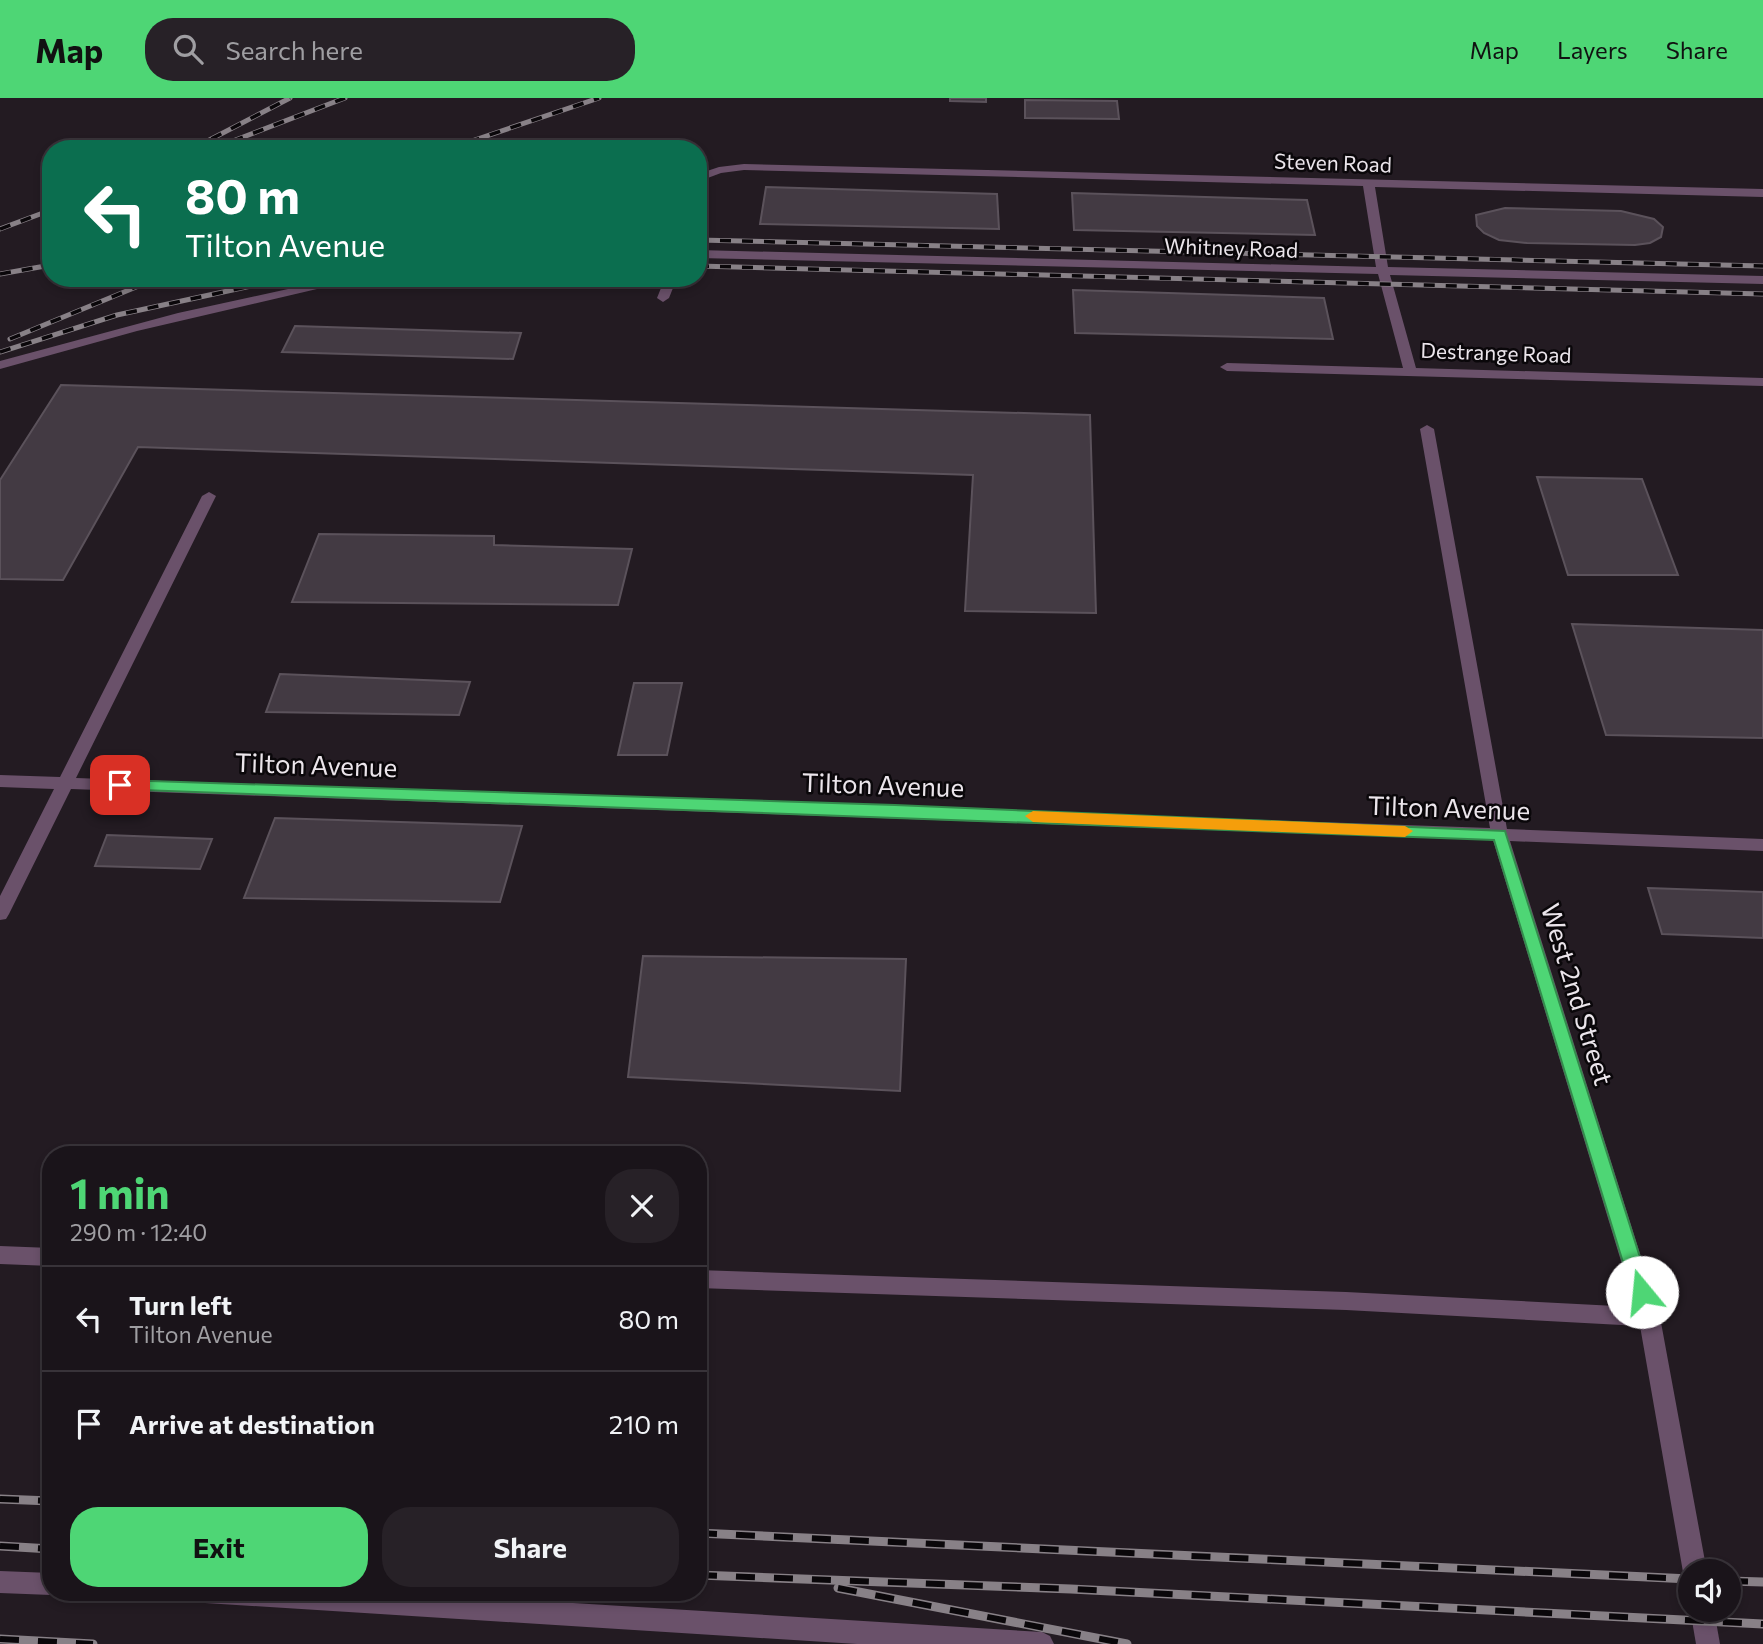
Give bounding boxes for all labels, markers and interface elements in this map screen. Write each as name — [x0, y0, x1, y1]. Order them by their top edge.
search box — [145, 18, 635, 81]
text: Map — [35, 29, 103, 70]
icon: search — [169, 30, 207, 68]
text: Search here — [225, 34, 363, 65]
text: Map — [1470, 35, 1519, 64]
text: Layers — [1557, 35, 1628, 64]
text: Share — [1666, 35, 1728, 64]
street label: Steven Road — [1274, 147, 1392, 177]
text: 80 m — [185, 164, 300, 224]
icon: left — [70, 168, 161, 259]
text: Tilton Avenue — [185, 224, 385, 264]
street label: Whitney Road — [1163, 232, 1299, 262]
street label: Destrange Road — [1420, 337, 1572, 367]
street label: Tilton Avenue — [234, 746, 398, 782]
pin — [90, 755, 150, 815]
icon: arrive — [101, 766, 139, 804]
street label: Tilton Avenue — [801, 766, 965, 802]
street label: Tilton Avenue — [1367, 789, 1531, 825]
street label: West 2nd Street — [1536, 899, 1620, 1089]
text: 1 min — [70, 1166, 170, 1218]
button: close — [605, 1169, 679, 1243]
text: 290 m · 12:40 — [70, 1218, 207, 1246]
position arrow — [1605, 1255, 1679, 1329]
text: Turn left — [129, 1289, 232, 1320]
icon: left — [70, 1300, 108, 1338]
text: 80 m — [619, 1303, 679, 1334]
text: Tilton Avenue — [129, 1320, 273, 1348]
icon: arrive — [70, 1405, 108, 1443]
text: Arrive at destination — [129, 1408, 375, 1439]
text: 210 m — [609, 1408, 679, 1439]
button: Exit — [70, 1507, 368, 1587]
button: Share — [382, 1507, 679, 1587]
map controls — [1678, 1559, 1741, 1622]
button: sound — [1678, 1559, 1741, 1622]

